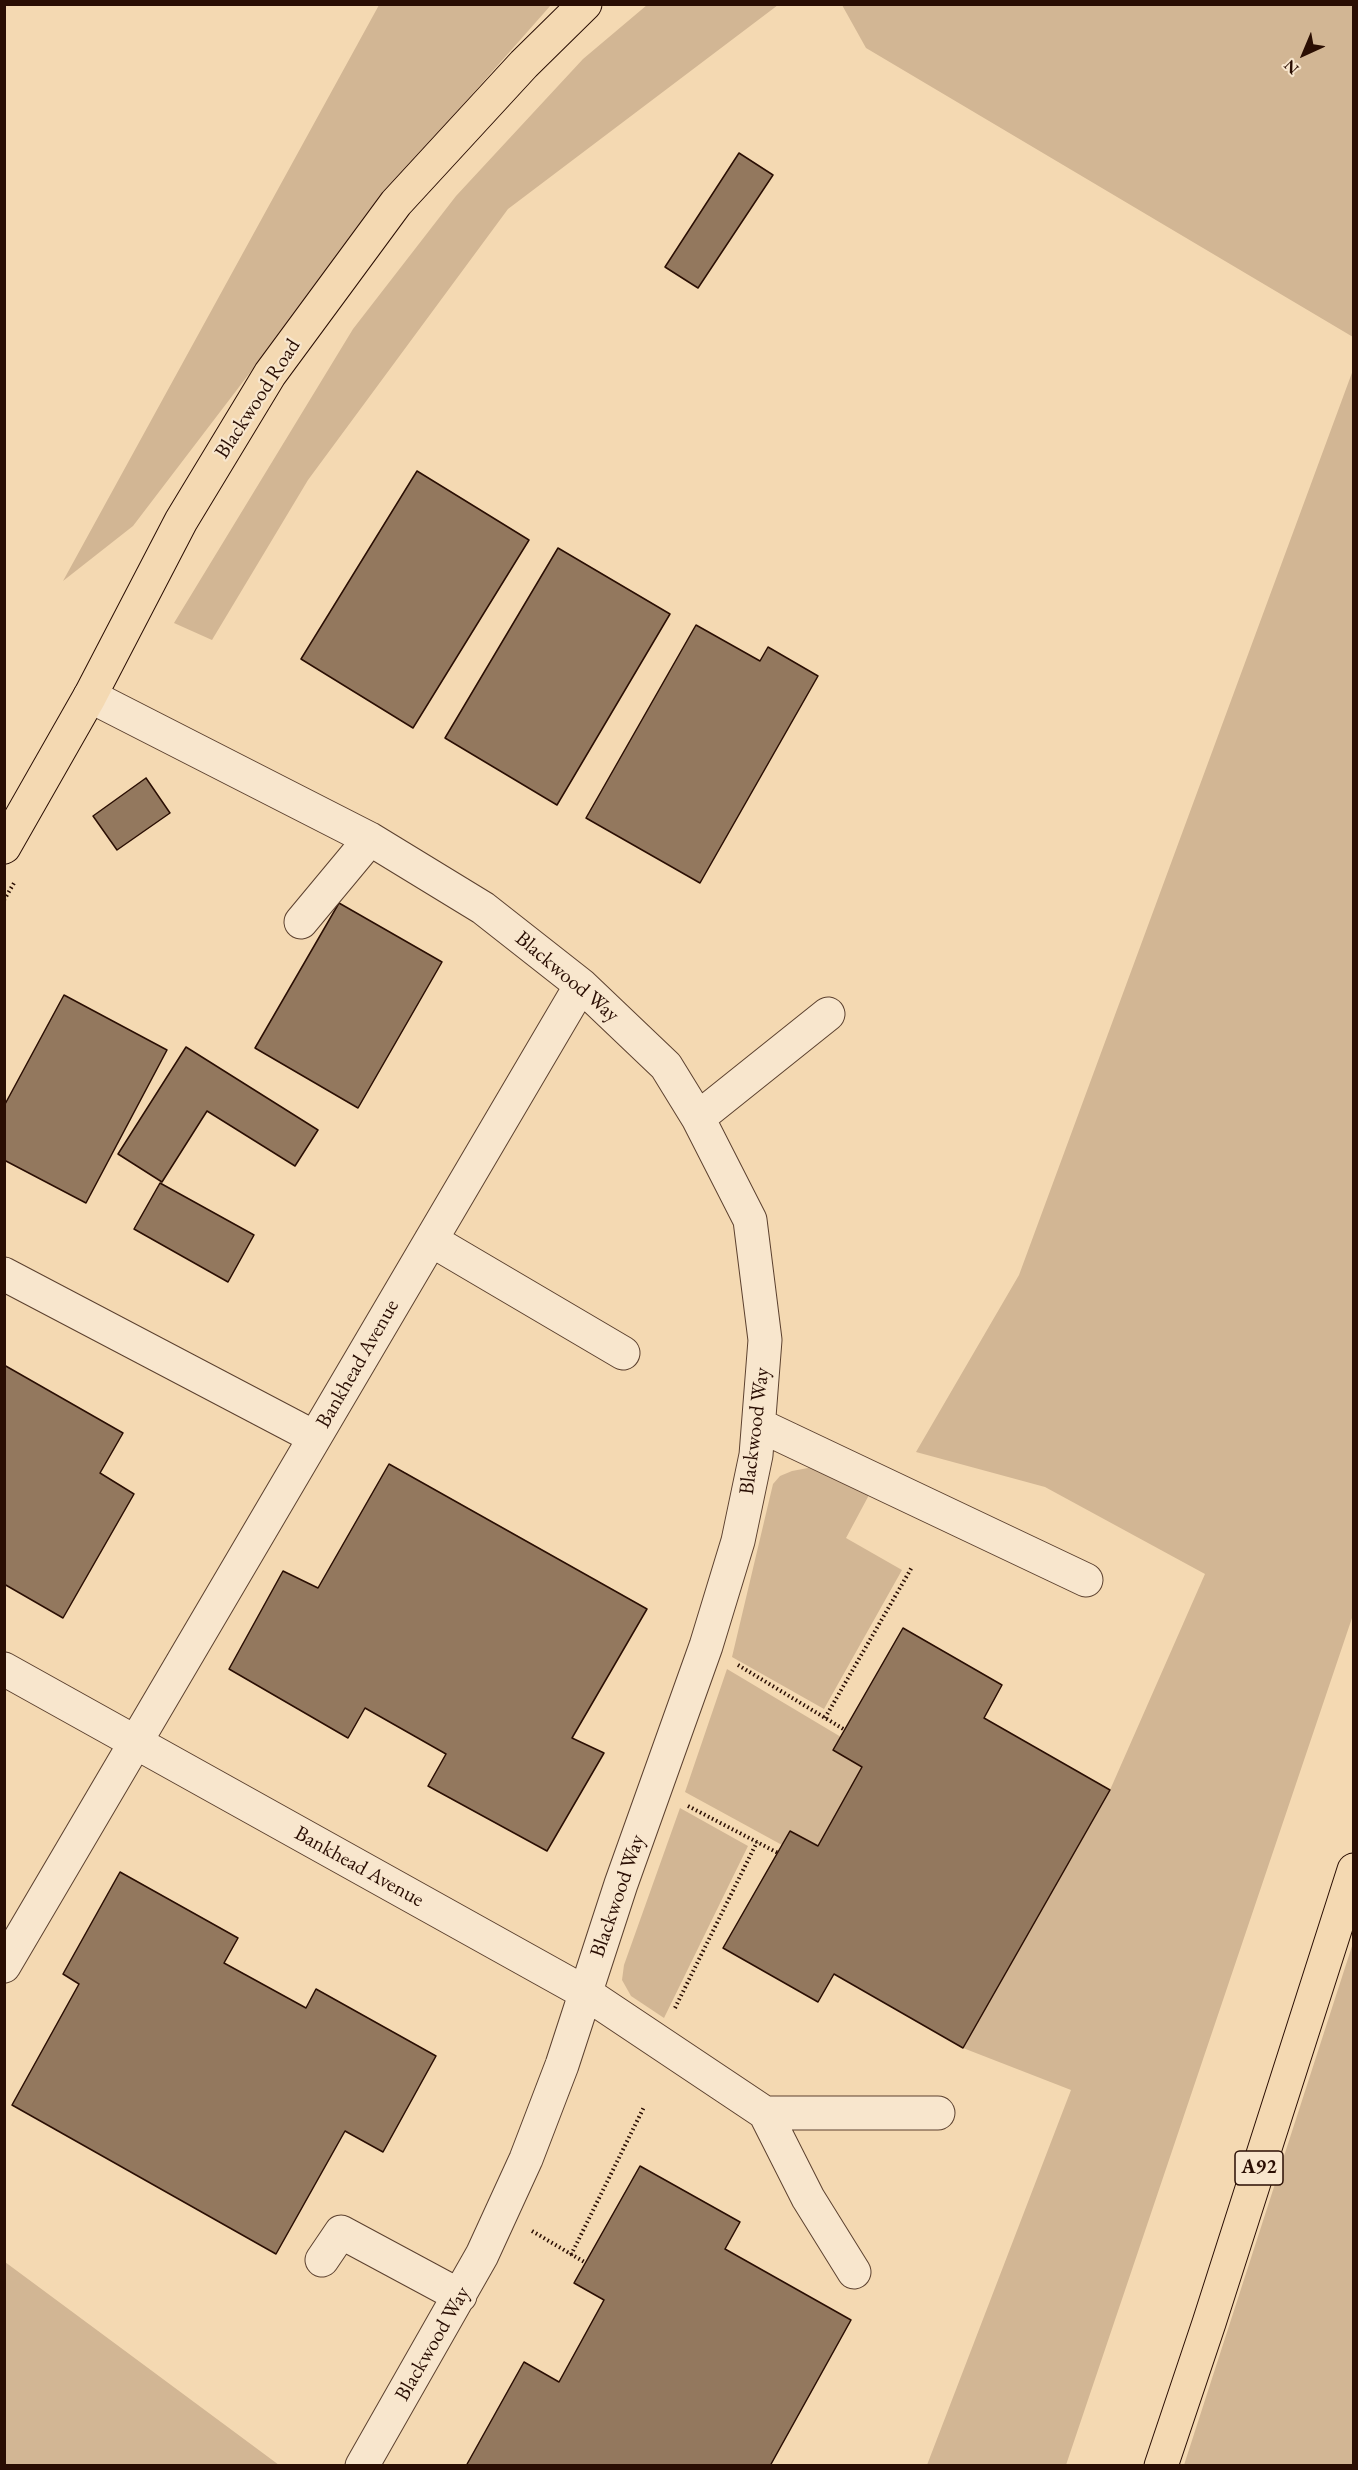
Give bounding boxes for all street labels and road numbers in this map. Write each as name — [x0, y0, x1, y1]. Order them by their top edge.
street label: Blackwood Road — [210, 334, 306, 464]
street label: Blackwood Way — [510, 926, 624, 1028]
street label: Bankhead Avenue — [311, 1295, 405, 1433]
street label: Blackwood Way — [735, 1366, 775, 1496]
street label: Bankhead Avenue — [290, 1821, 428, 1913]
street label: Blackwood Way — [585, 1831, 651, 1961]
road number: A92 — [1235, 2151, 1283, 2185]
street label: Blackwood Way — [390, 2282, 476, 2406]

